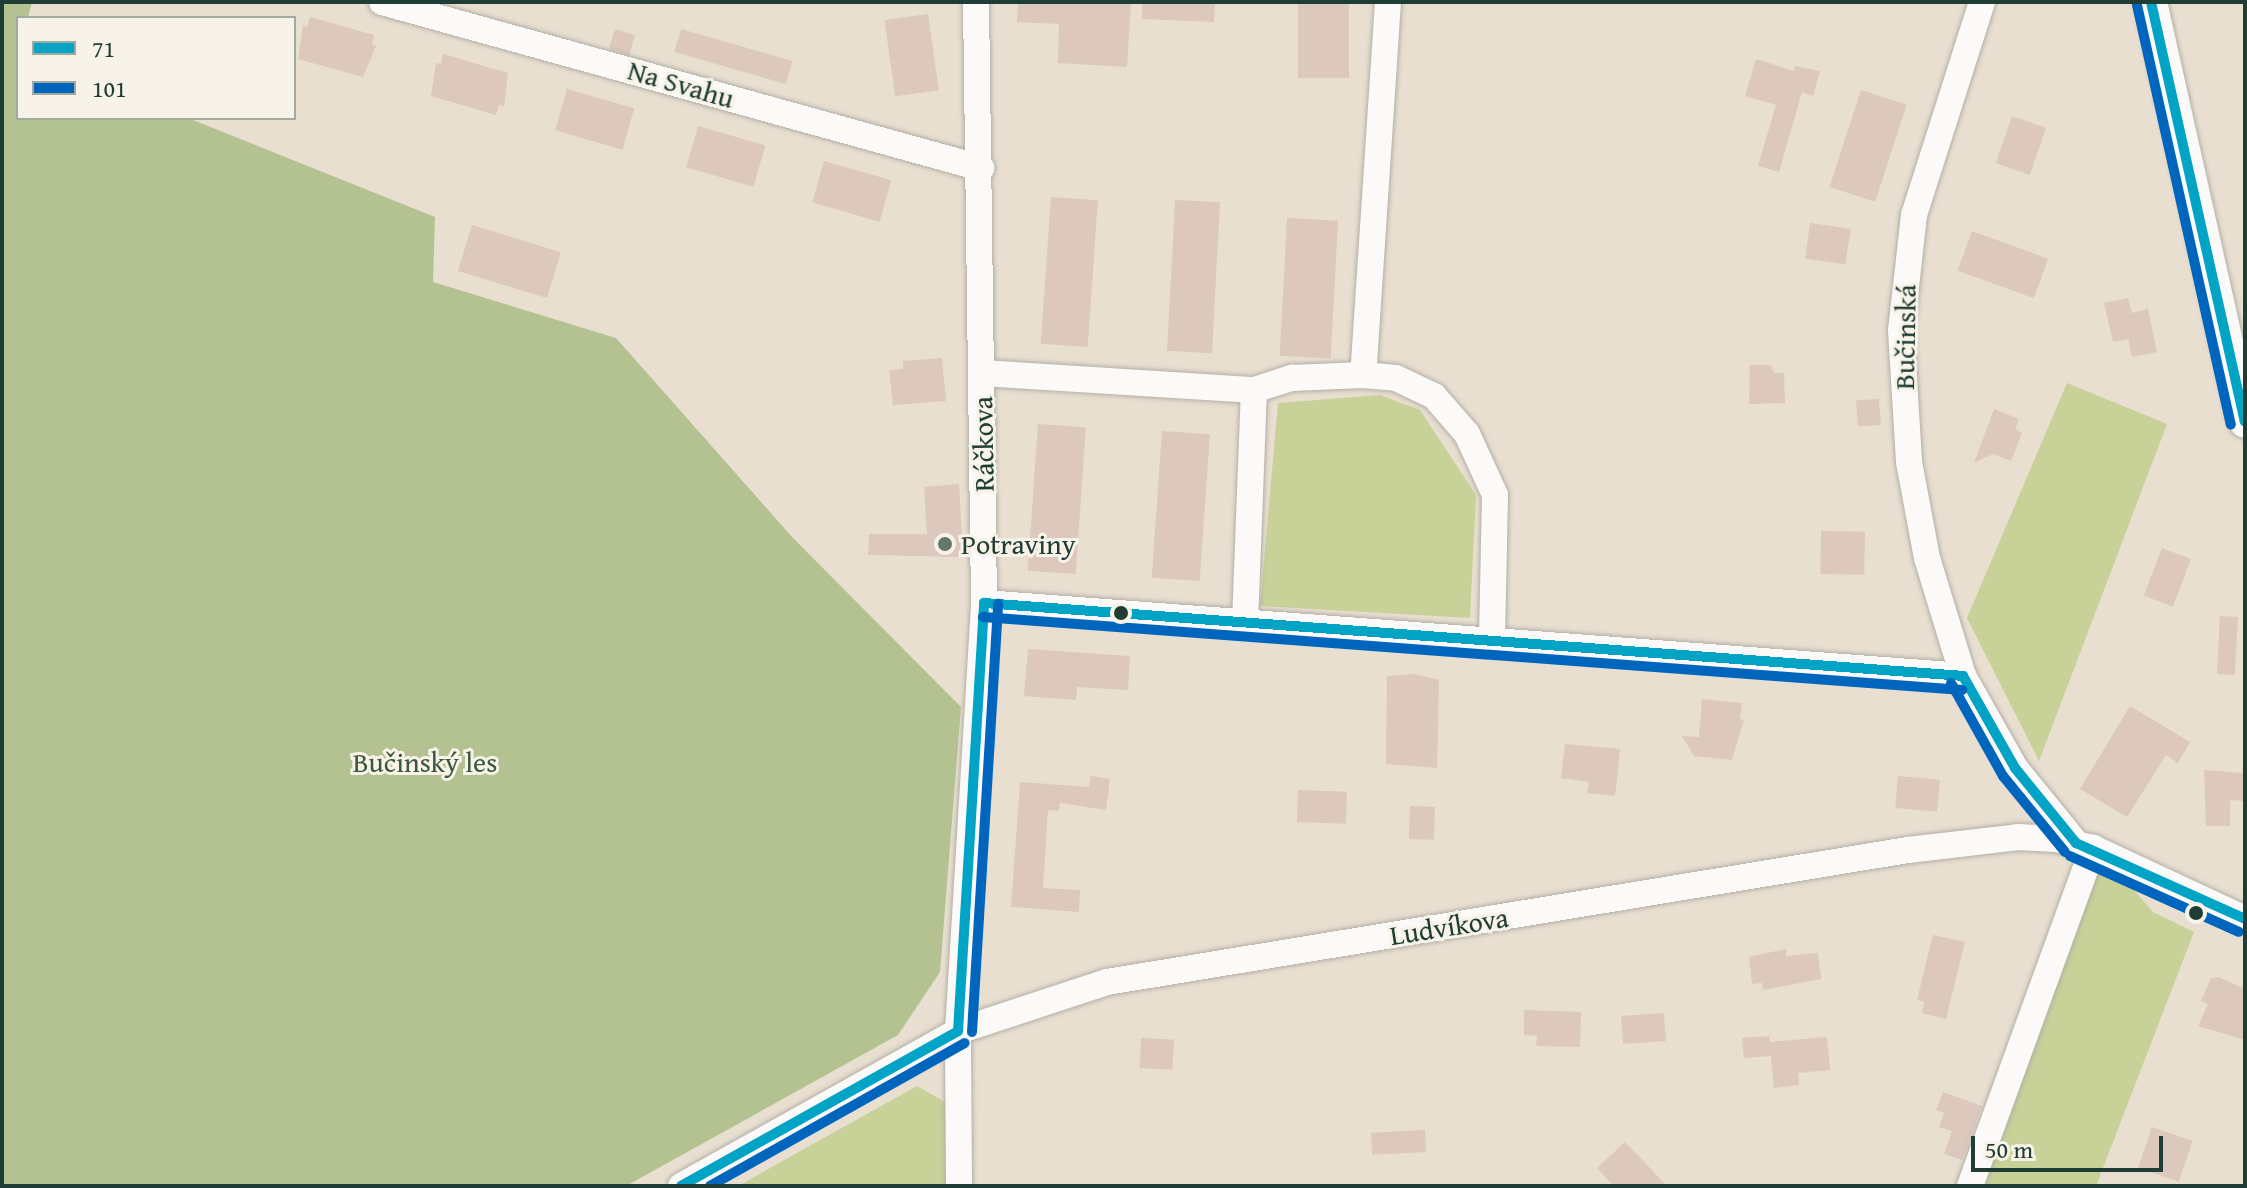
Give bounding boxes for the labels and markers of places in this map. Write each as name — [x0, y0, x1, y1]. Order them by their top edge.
place label: Potraviny — [961, 527, 1076, 561]
marker: Potraviny — [936, 535, 954, 553]
unlabelled marker — [1113, 605, 1129, 621]
unlabelled marker — [2188, 905, 2204, 921]

